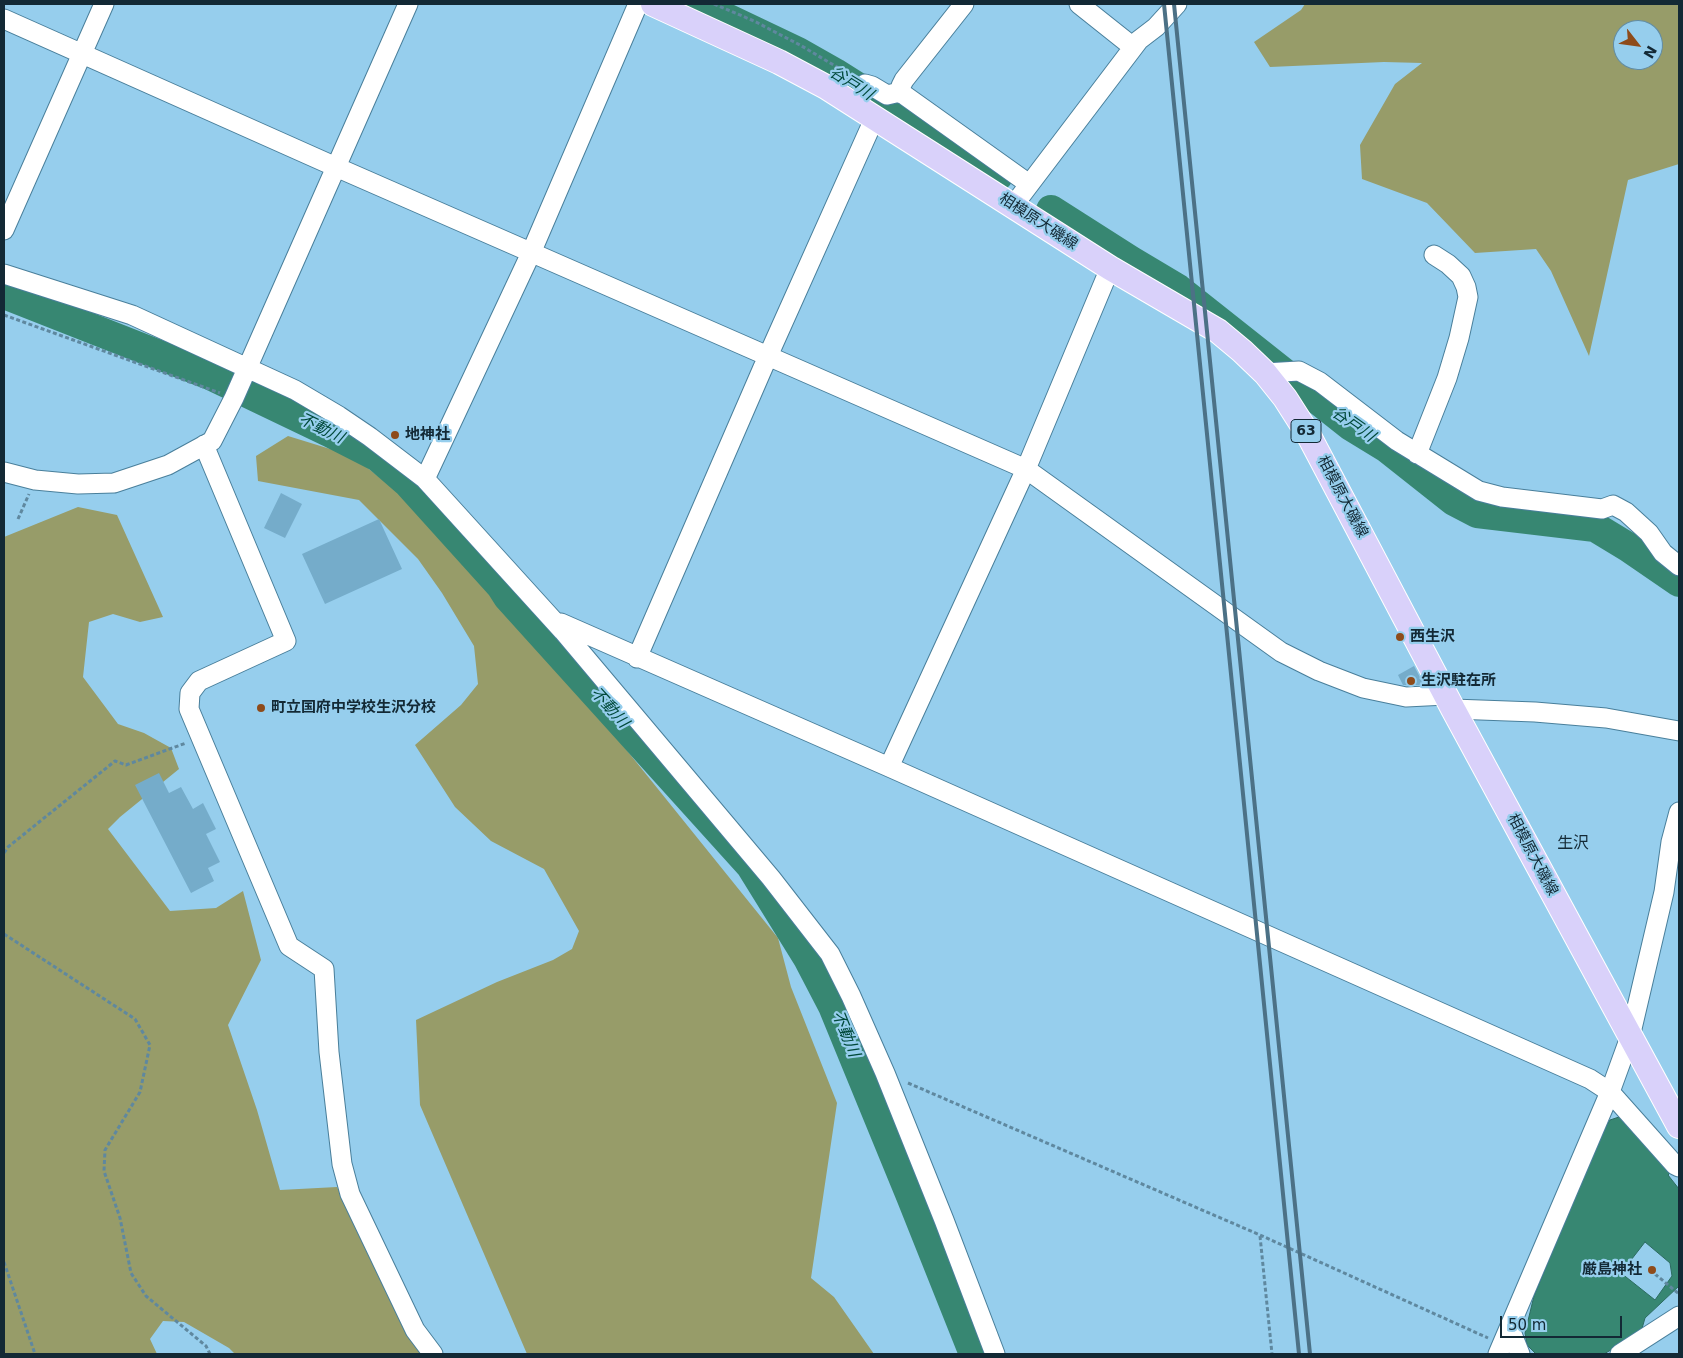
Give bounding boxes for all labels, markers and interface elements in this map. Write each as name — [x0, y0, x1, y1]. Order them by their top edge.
north arrow — [1613, 20, 1663, 70]
text: N — [1640, 43, 1660, 61]
water label: 谷戸川 — [826, 63, 876, 105]
street label: 相模原大磯線 — [995, 190, 1081, 254]
water label: 谷戸川 — [1328, 403, 1378, 447]
water label: 不動川 — [295, 410, 347, 448]
road number: 63 — [1291, 420, 1321, 442]
place label: 地神社 — [405, 426, 450, 444]
marker: 地神社 — [389, 429, 401, 441]
street label: 相模原大磯線 — [1313, 453, 1371, 541]
place label: 西生沢 — [1410, 628, 1455, 646]
marker: 西生沢 — [1394, 631, 1406, 643]
place label: 生沢駐在所 — [1421, 672, 1496, 690]
marker: 生沢駐在所 — [1405, 675, 1417, 687]
water label: 不動川 — [586, 684, 632, 732]
place label: 町立国府中学校生沢分校 — [271, 699, 436, 717]
marker: 町立国府中学校生沢分校 — [255, 702, 267, 714]
street label: 相模原大磯線 — [1503, 811, 1561, 899]
district label: 生沢 — [1557, 834, 1589, 854]
water label: 不動川 — [827, 1008, 863, 1060]
place label: 厳島神社 — [1582, 1261, 1642, 1279]
marker: 厳島神社 — [1646, 1264, 1658, 1276]
scale bar — [1503, 1306, 1626, 1338]
text: 50 m — [1508, 1316, 1546, 1334]

